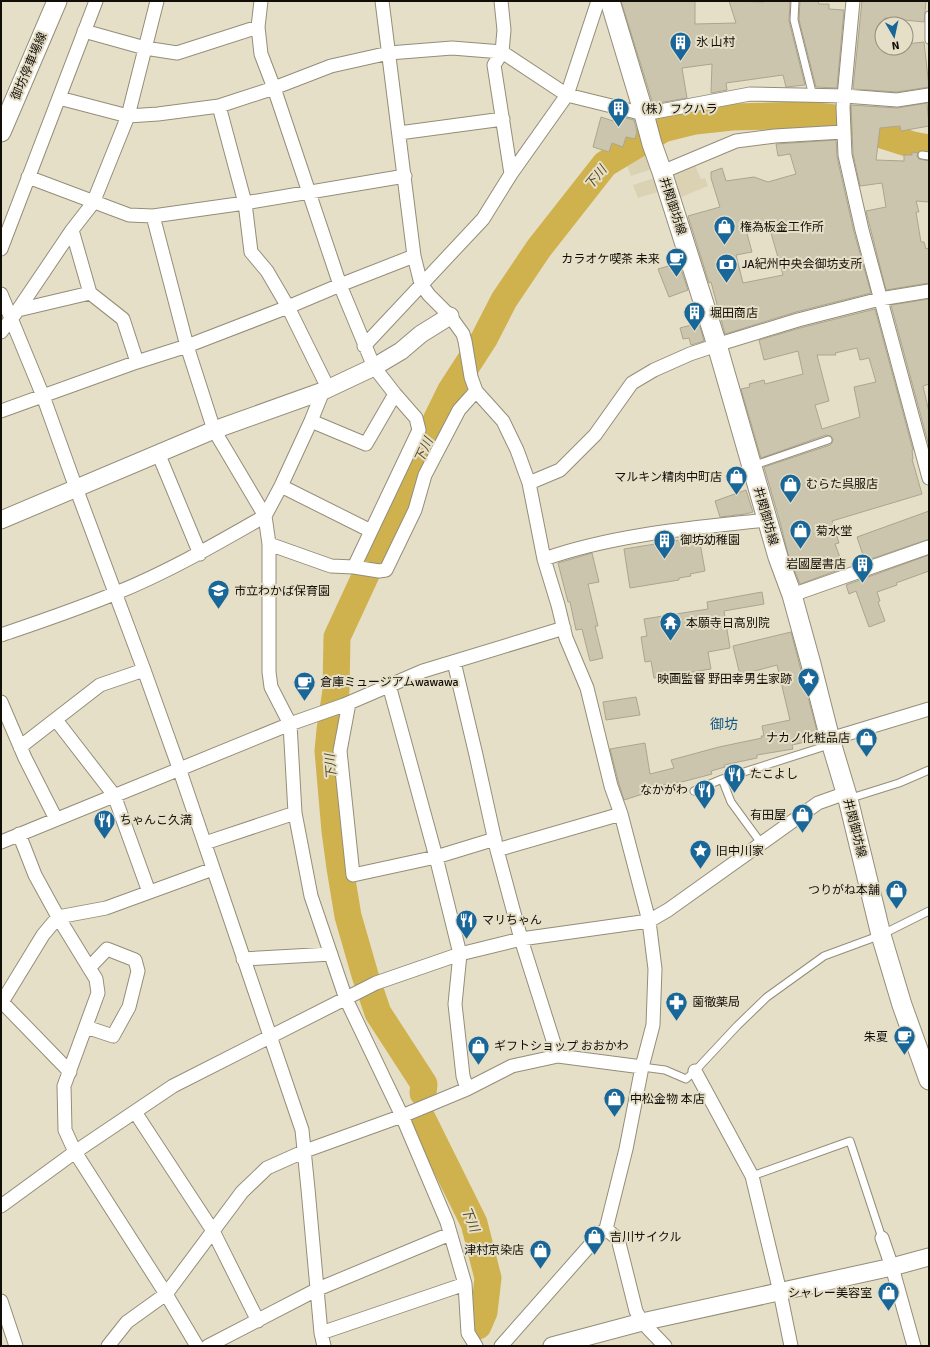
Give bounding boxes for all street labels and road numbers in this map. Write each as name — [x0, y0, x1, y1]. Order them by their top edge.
street label: 御坊停車場線 — [8, 30, 50, 102]
street label: 井関御坊線 — [656, 175, 689, 237]
street label: 井関御坊線 — [750, 485, 781, 547]
street label: 井関御坊線 — [840, 797, 869, 859]

